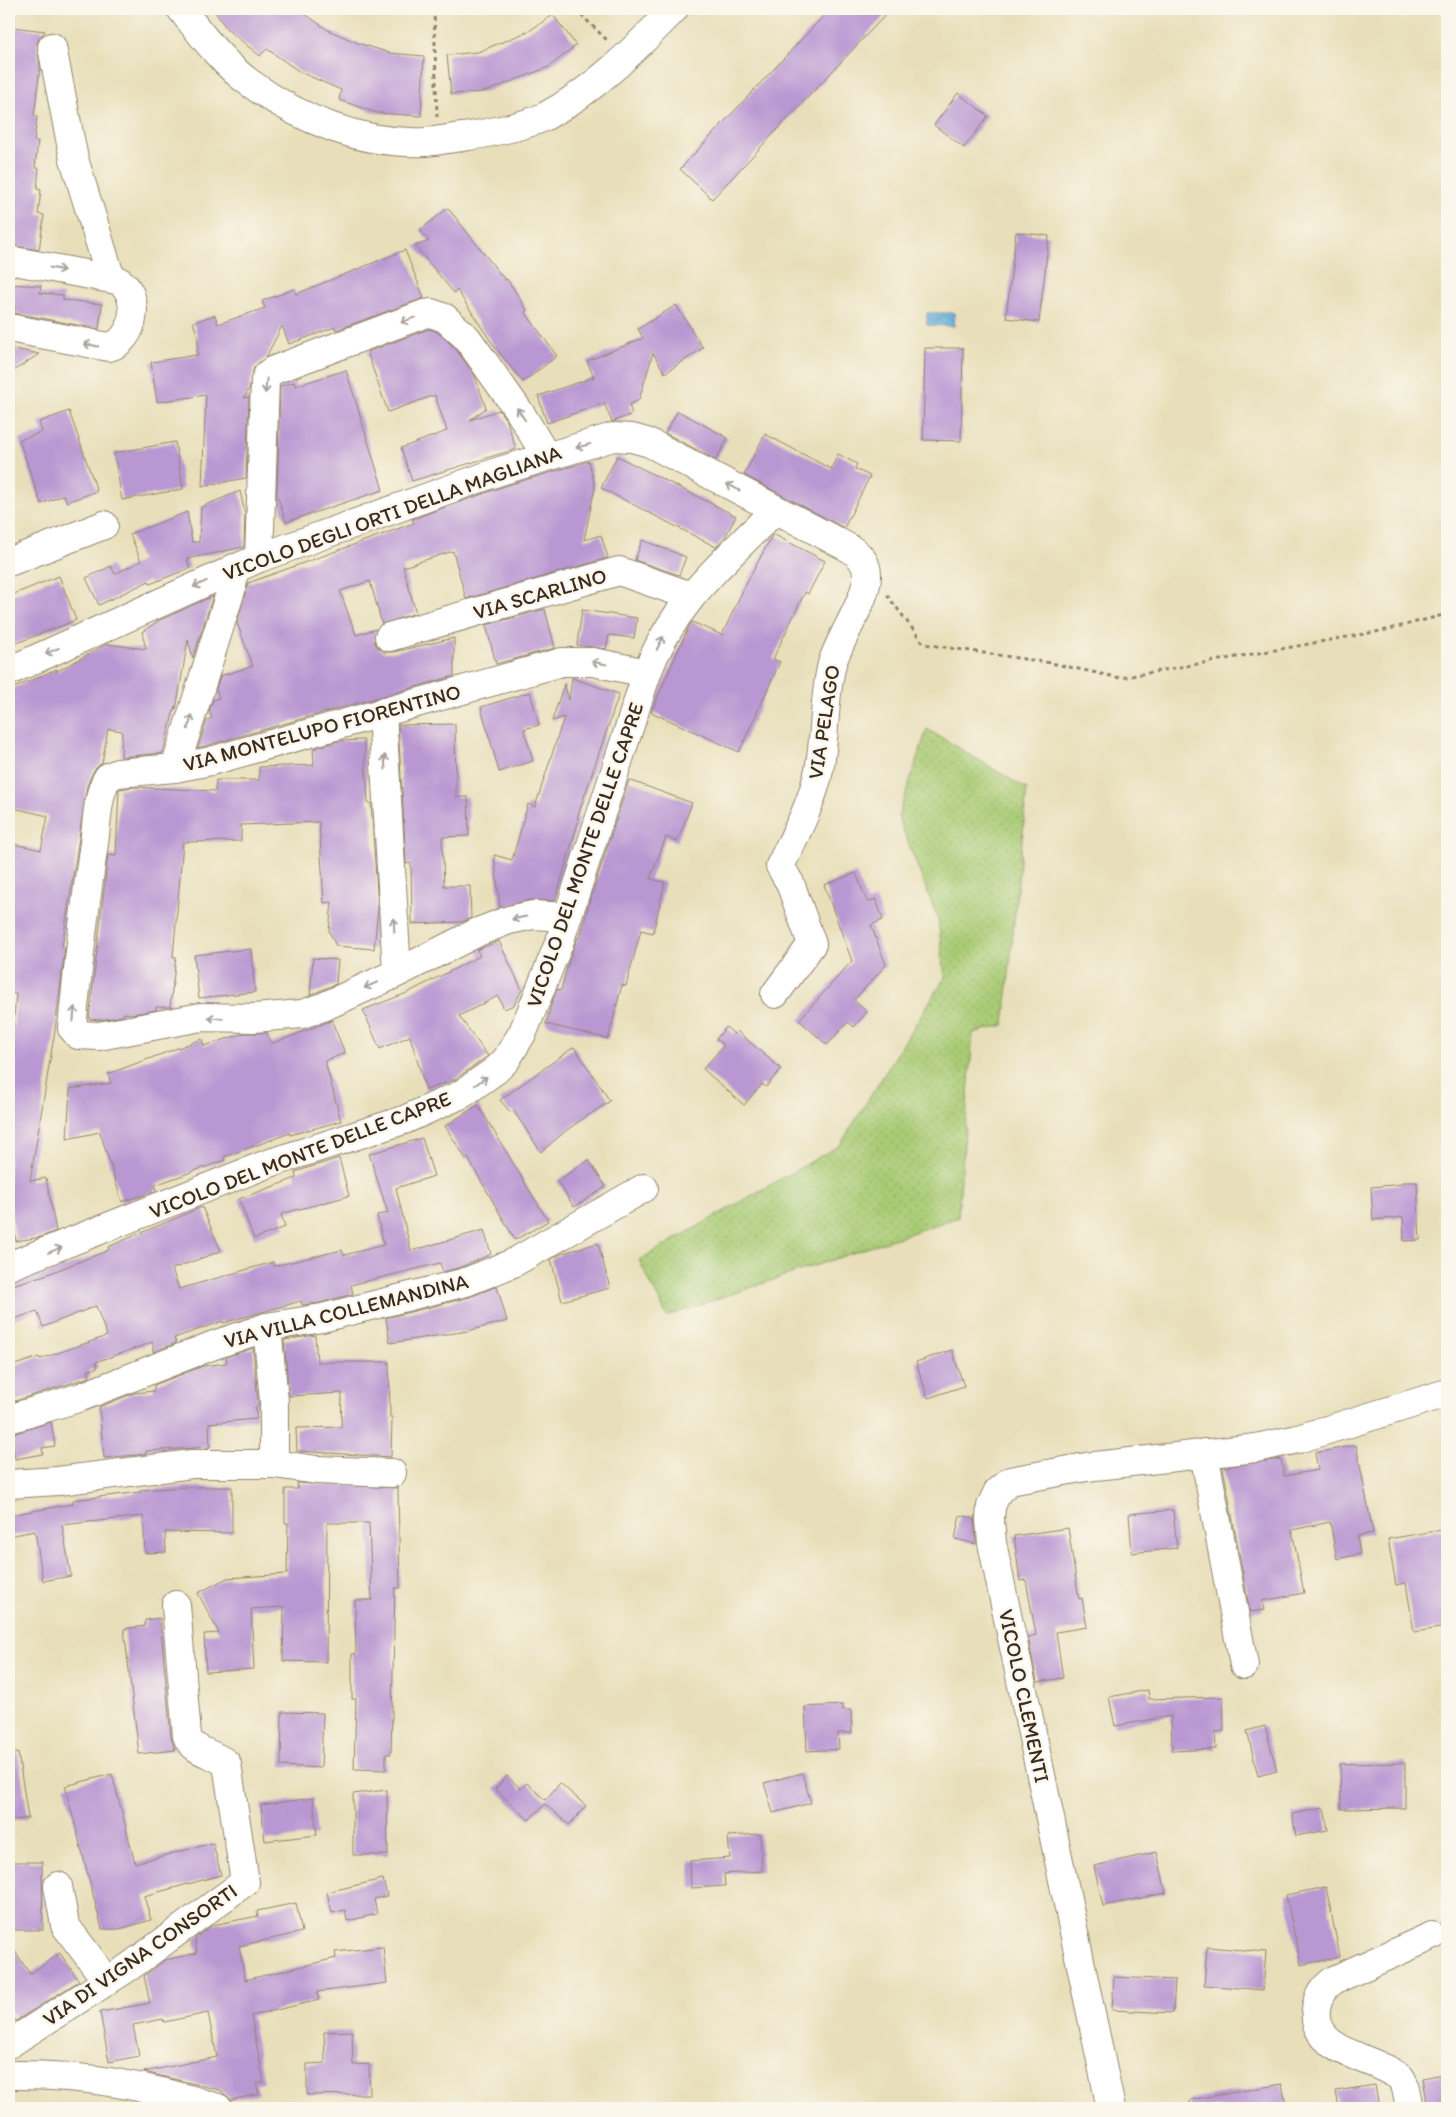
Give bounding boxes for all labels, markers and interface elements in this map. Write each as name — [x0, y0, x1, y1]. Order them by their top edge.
one-way arrow — [48, 264, 64, 274]
one-way arrow — [400, 316, 416, 325]
one-way arrow — [83, 339, 99, 349]
one-way arrow — [261, 378, 270, 394]
one-way arrow — [516, 407, 526, 421]
street label: VICOLO DEGLI ORTI DELLA MAGLIANA — [219, 439, 565, 586]
one-way arrow — [575, 441, 591, 451]
one-way arrow — [726, 481, 740, 491]
street label: VIA SCARLINO — [470, 563, 609, 624]
one-way arrow — [193, 579, 208, 589]
one-way arrow — [655, 636, 665, 651]
one-way arrow — [45, 647, 60, 656]
one-way arrow — [592, 658, 608, 667]
street label: VIA PELAGO — [802, 663, 845, 781]
street label: VIA MONTELUPO FIORENTINO — [180, 678, 463, 777]
street label: VICOLO DEL MONTE DELLE CAPRE — [520, 699, 649, 1011]
one-way arrow — [185, 714, 195, 730]
one-way arrow — [380, 755, 389, 771]
one-way arrow — [511, 914, 527, 923]
one-way arrow — [390, 917, 399, 933]
one-way arrow — [364, 980, 379, 990]
one-way arrow — [69, 1006, 78, 1022]
one-way arrow — [207, 1013, 223, 1023]
one-way arrow — [474, 1076, 488, 1086]
street label: VICOLO DEL MONTE DELLE CAPRE — [146, 1085, 454, 1224]
one-way arrow — [47, 1244, 62, 1253]
street label: VIA VILLA COLLEMANDINA — [221, 1268, 471, 1353]
street label: VICOLO CLEMENTI — [994, 1607, 1055, 1785]
street label: VIA DI VIGNA CONSORTI — [38, 1878, 242, 2031]

